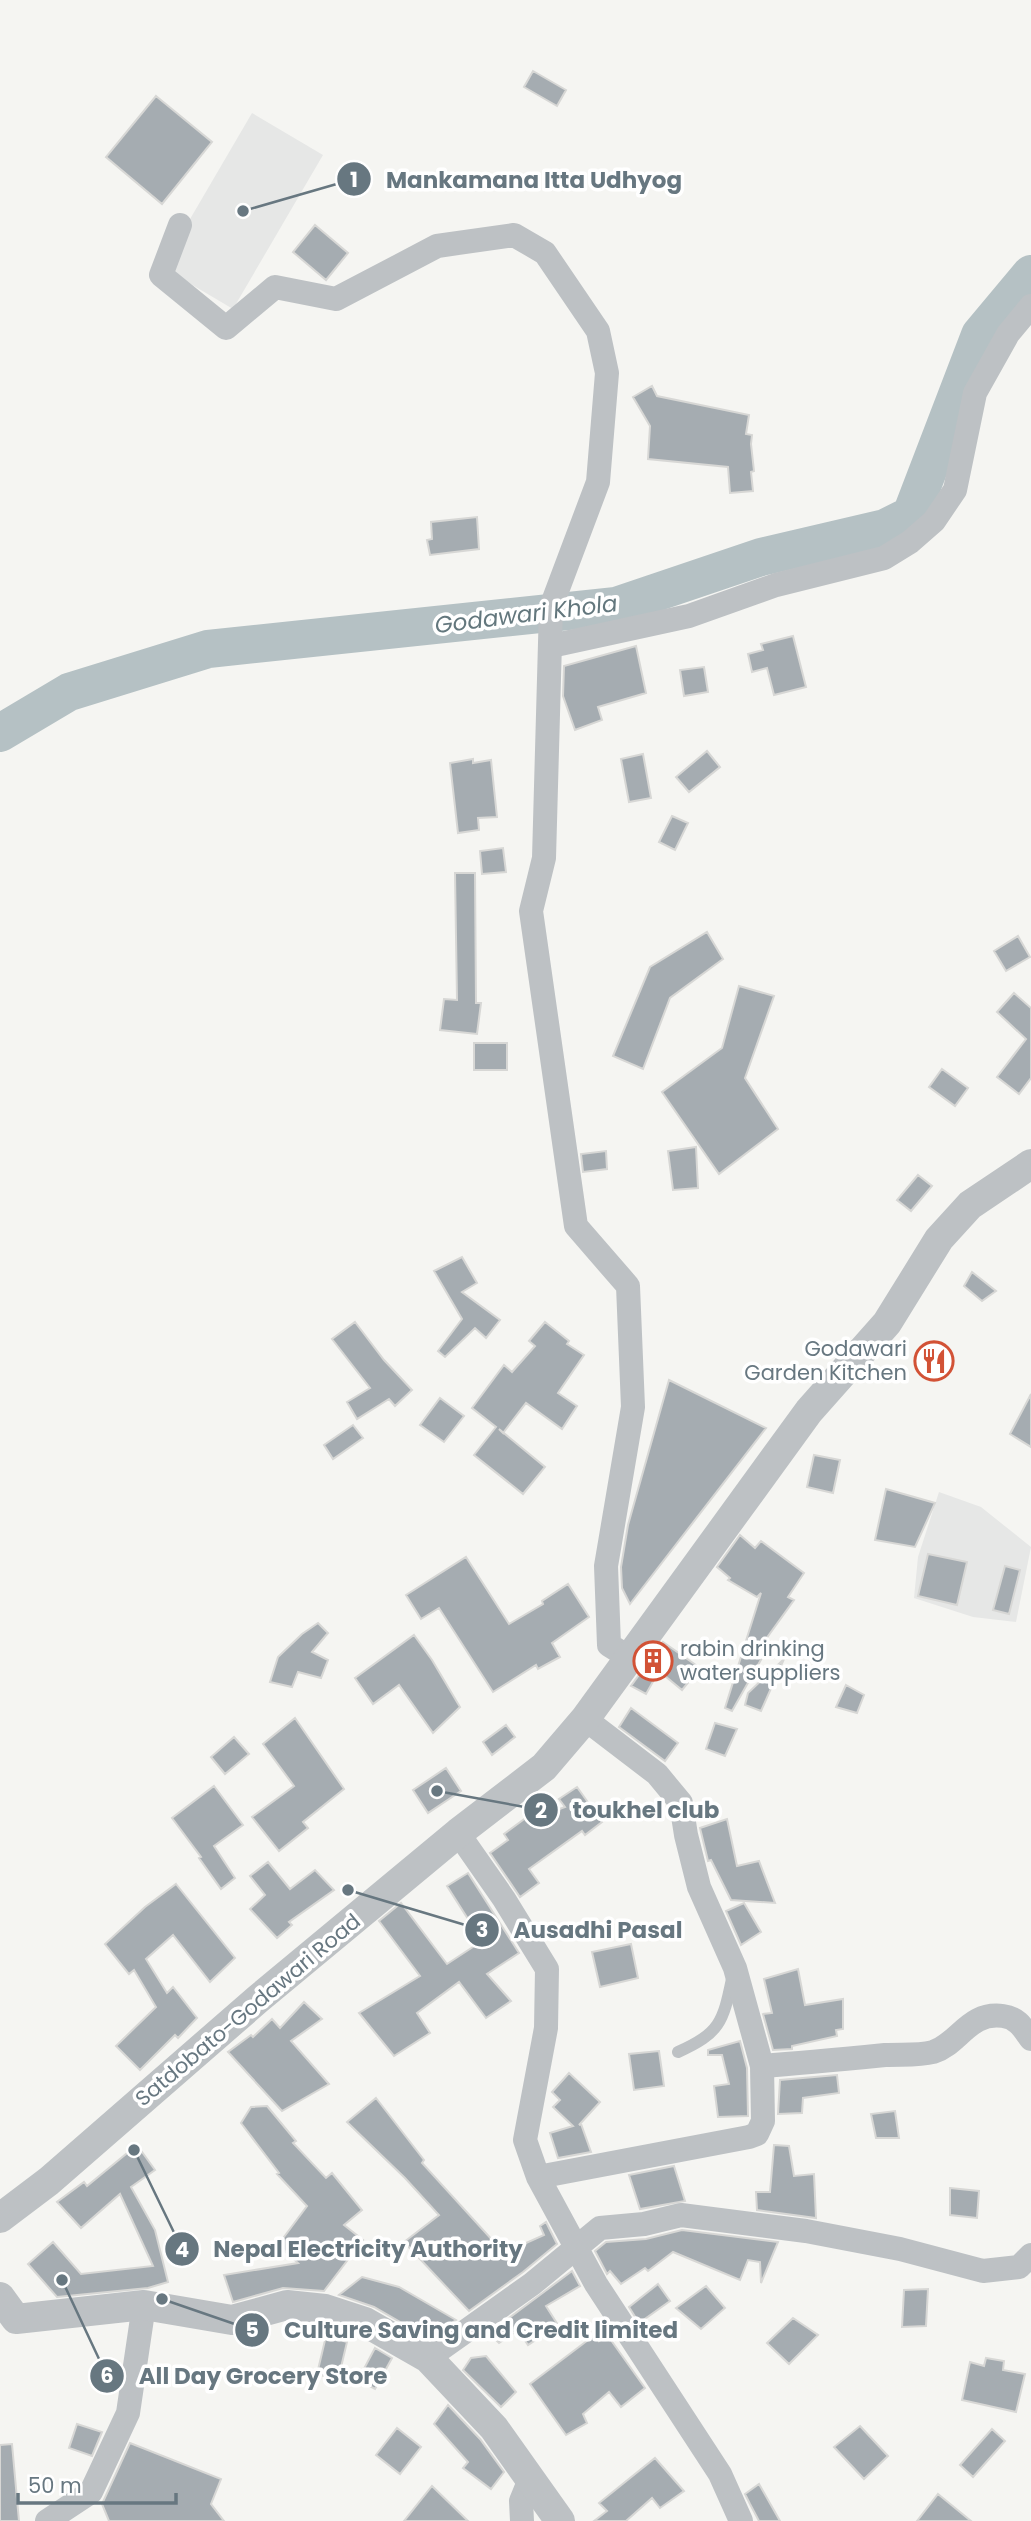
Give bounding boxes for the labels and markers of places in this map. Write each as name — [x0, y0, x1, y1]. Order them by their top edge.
callout: Mankamana Itta Udhyog — [337, 157, 696, 201]
place label: Godawari Garden Kitchen — [744, 1334, 907, 1387]
restaurant icon: Godawari Garden Kitchen — [913, 1340, 955, 1382]
place label: rabin drinking water suppliers — [680, 1634, 840, 1687]
building icon: rabin drinking water suppliers — [632, 1640, 674, 1682]
callout: toukhel club — [524, 1788, 734, 1832]
callout: Ausadhi Pasal — [464, 1908, 696, 1952]
callout: Nepal Electricity Authority — [164, 2227, 537, 2271]
callout: Culture Saving and Credit limited — [235, 2308, 692, 2352]
callout: All Day Grocery Store — [90, 2354, 401, 2398]

